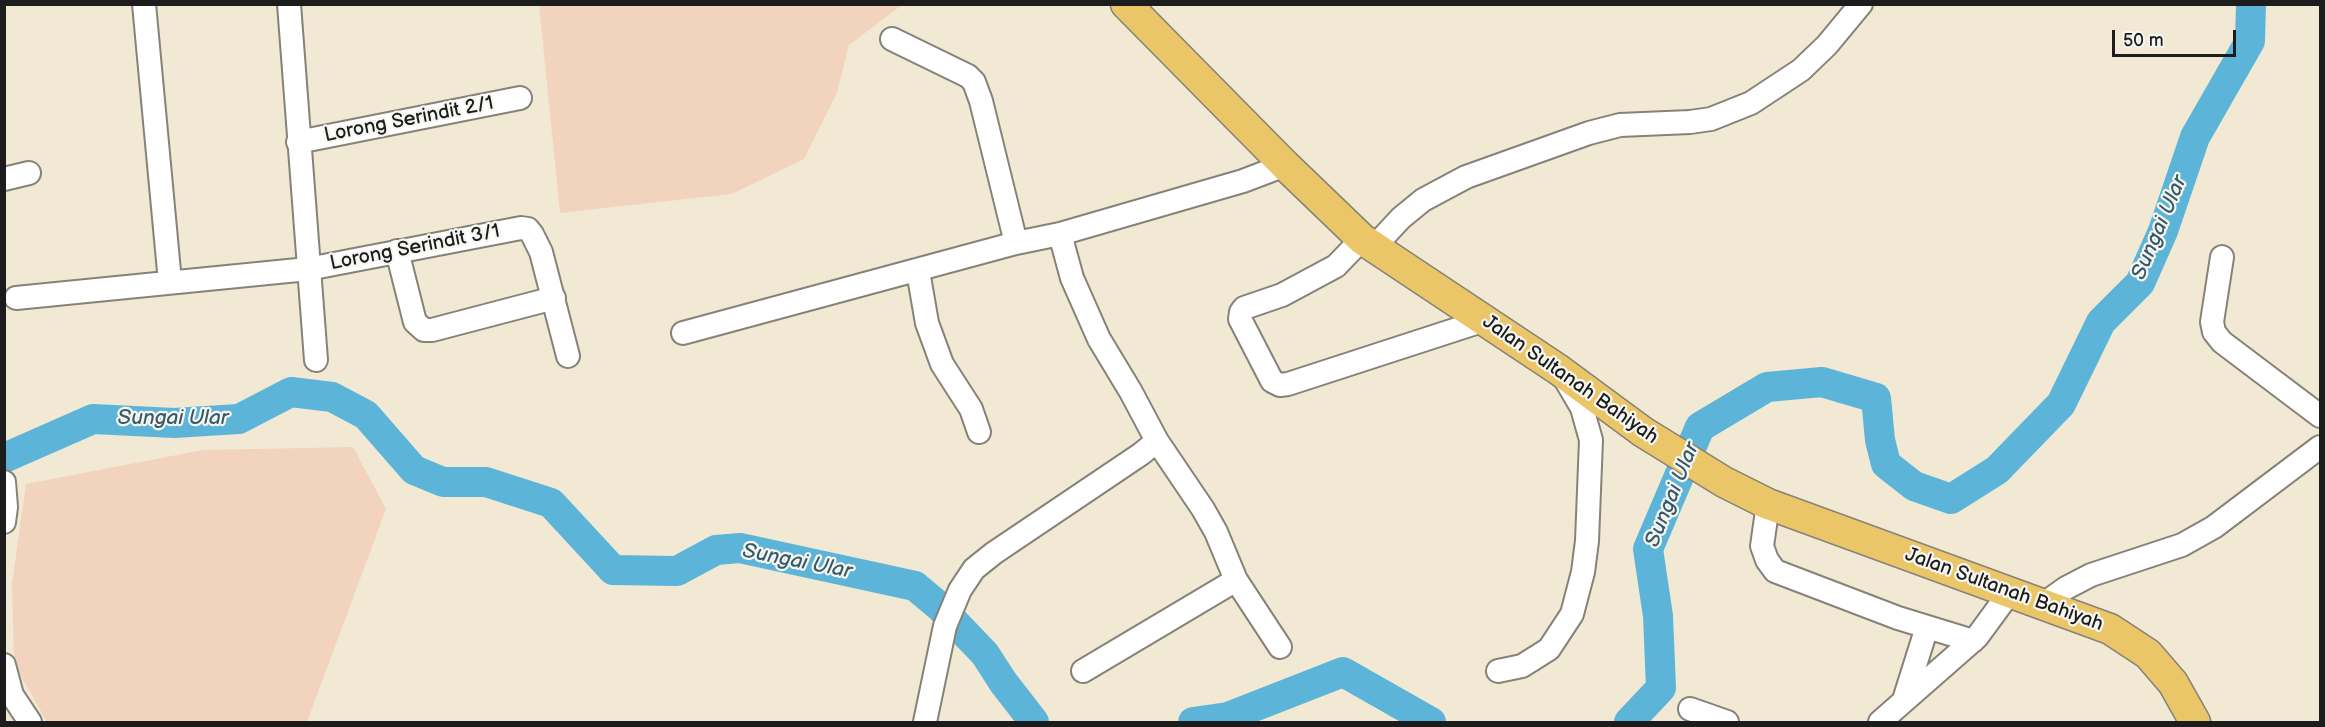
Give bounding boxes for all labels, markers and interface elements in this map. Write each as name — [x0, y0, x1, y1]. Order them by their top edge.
scale bar — [2115, 18, 2240, 56]
text: 50 m — [2123, 30, 2164, 51]
street label: Lorong Serindit 2/1 — [322, 92, 496, 148]
water label: Sungai Ular — [2127, 172, 2193, 284]
street label: Lorong Serindit 3/1 — [328, 220, 502, 276]
street label: Jalan Sultanah Bahiyah — [1478, 310, 1662, 450]
water label: Sungai Ular — [118, 406, 228, 432]
water label: Sungai Ular — [1641, 439, 1705, 551]
water label: Sungai Ular — [740, 539, 854, 585]
street label: Jalan Sultanah Bahiyah — [1902, 543, 2106, 637]

